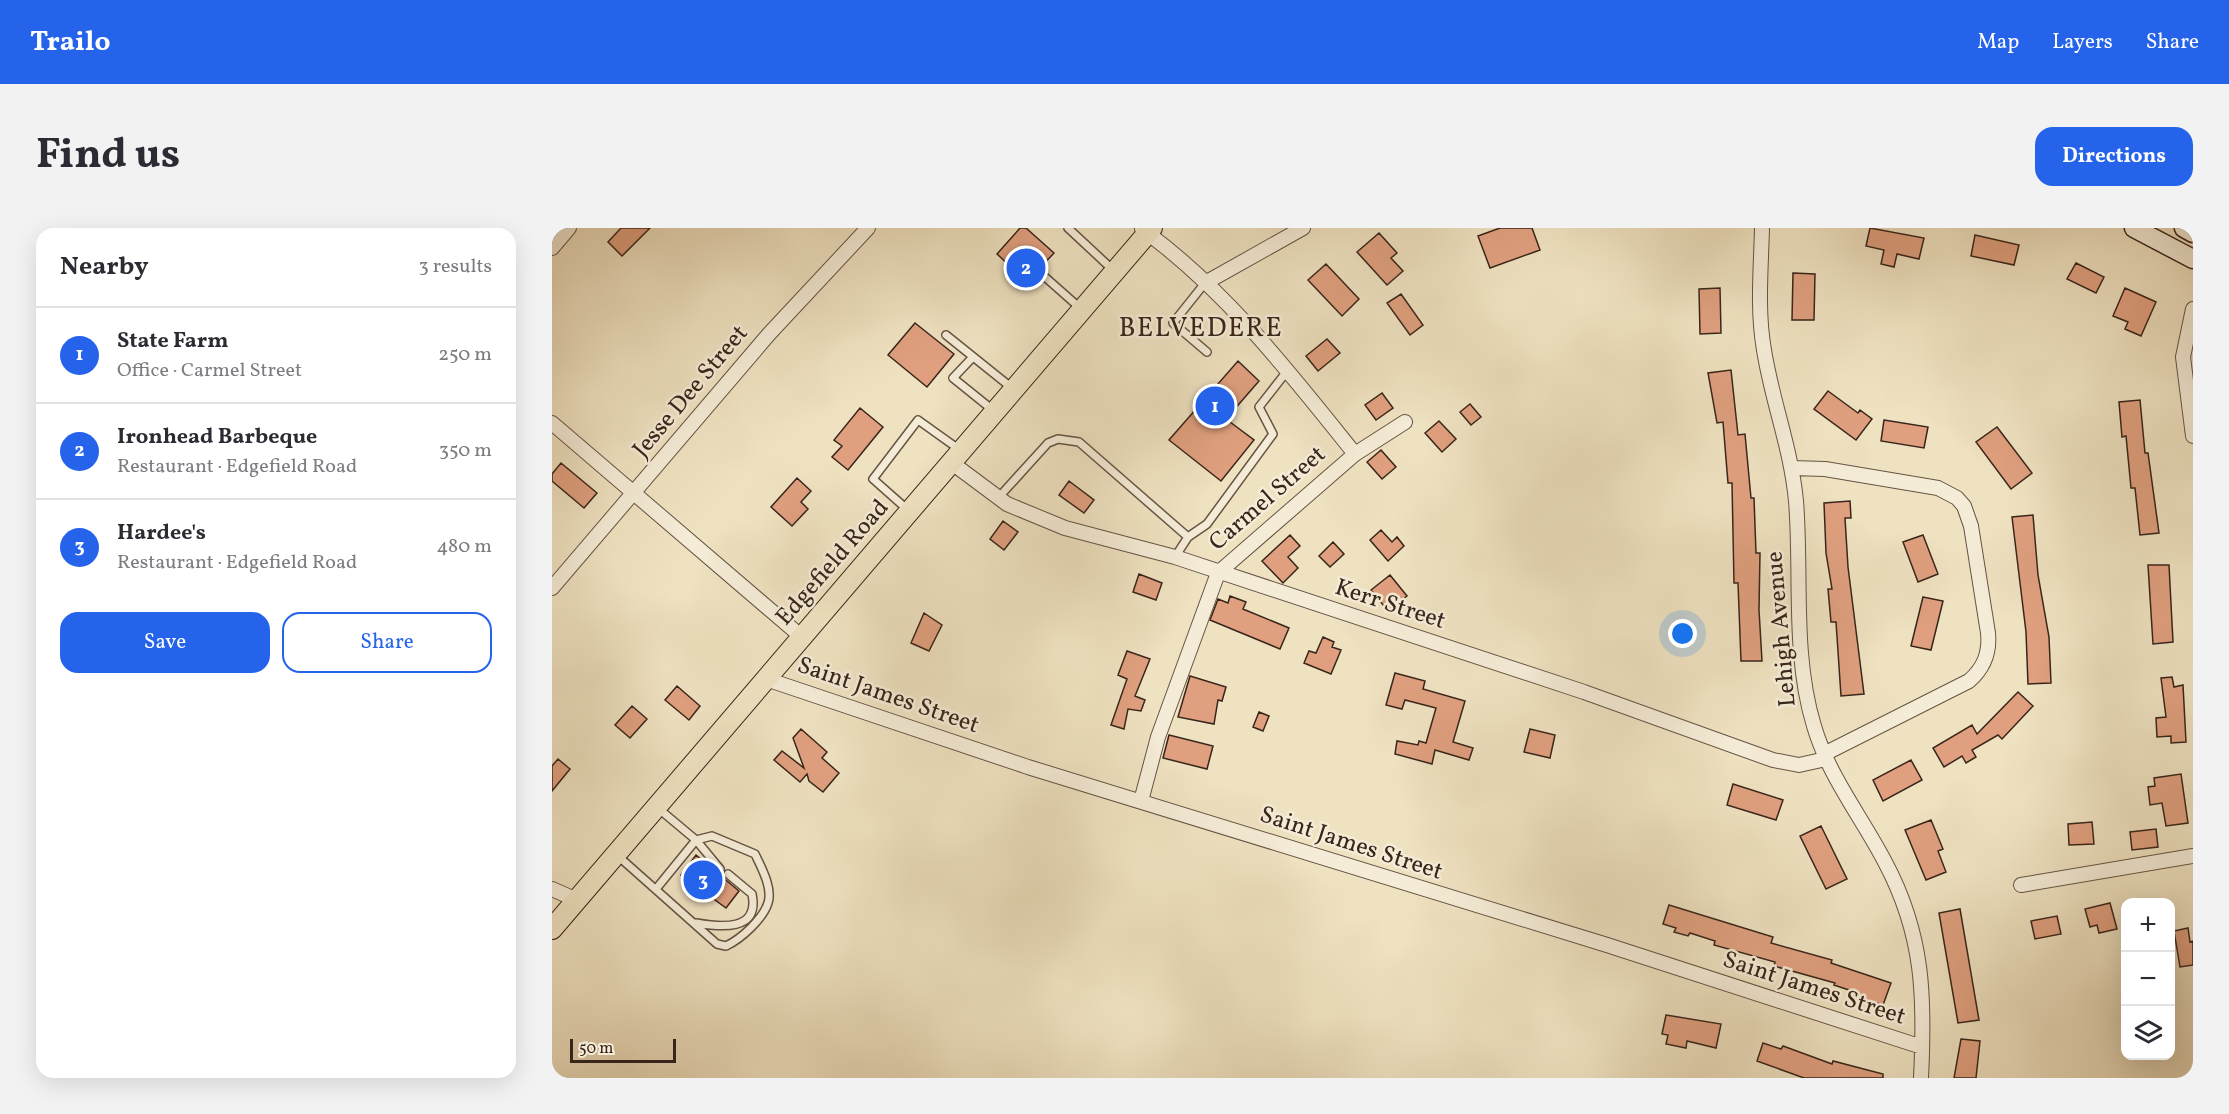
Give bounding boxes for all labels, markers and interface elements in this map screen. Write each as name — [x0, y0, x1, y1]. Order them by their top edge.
text: Trailo — [30, 23, 111, 62]
text: Map — [1977, 28, 2019, 57]
text: Layers — [2052, 28, 2113, 57]
text: Share — [2146, 28, 2199, 57]
text: Find us — [36, 127, 180, 186]
button: Directions — [2035, 127, 2193, 186]
pin: 2 — [1006, 246, 1046, 291]
text: Nearby — [60, 249, 149, 285]
text: 3 results — [418, 253, 492, 281]
district label: BELVEDERE — [1119, 310, 1283, 348]
street label: Jesse Dee Street — [625, 318, 757, 466]
text: State Farm — [117, 326, 229, 357]
text: 1 — [75, 341, 84, 369]
text: 250 m — [438, 341, 492, 369]
text: Office · Carmel Street — [117, 357, 302, 385]
pin: 1 — [1196, 384, 1234, 429]
text: Ironhead Barbeque — [117, 422, 317, 453]
text: 2 — [74, 437, 85, 465]
text: 350 m — [439, 437, 492, 465]
street label: Carmel Street — [1202, 439, 1334, 559]
text: Restaurant · Edgefield Road — [117, 453, 357, 481]
street label: Edgefield Road — [768, 492, 898, 634]
text: Hardee's — [117, 518, 206, 549]
text: 3 — [74, 533, 85, 561]
text: 480 m — [437, 533, 492, 561]
text: Restaurant · Edgefield Road — [117, 549, 357, 577]
street label: Lehigh Avenue — [1758, 550, 1806, 708]
street label: Kerr Street — [1330, 571, 1450, 639]
button: Save — [60, 612, 270, 673]
button: Share — [282, 612, 492, 673]
your location — [1668, 619, 1697, 648]
street label: Saint James Street — [792, 649, 984, 743]
street label: Saint James Street — [1255, 798, 1447, 890]
pin: 3 — [684, 858, 722, 902]
map controls — [2121, 898, 2175, 1060]
button: + — [2121, 898, 2175, 952]
street label: Saint James Street — [1718, 943, 1910, 1035]
button: − — [2121, 952, 2175, 1006]
button: layers — [2121, 1006, 2175, 1060]
scale bar — [570, 1036, 676, 1064]
text: 50 m — [579, 1038, 613, 1060]

